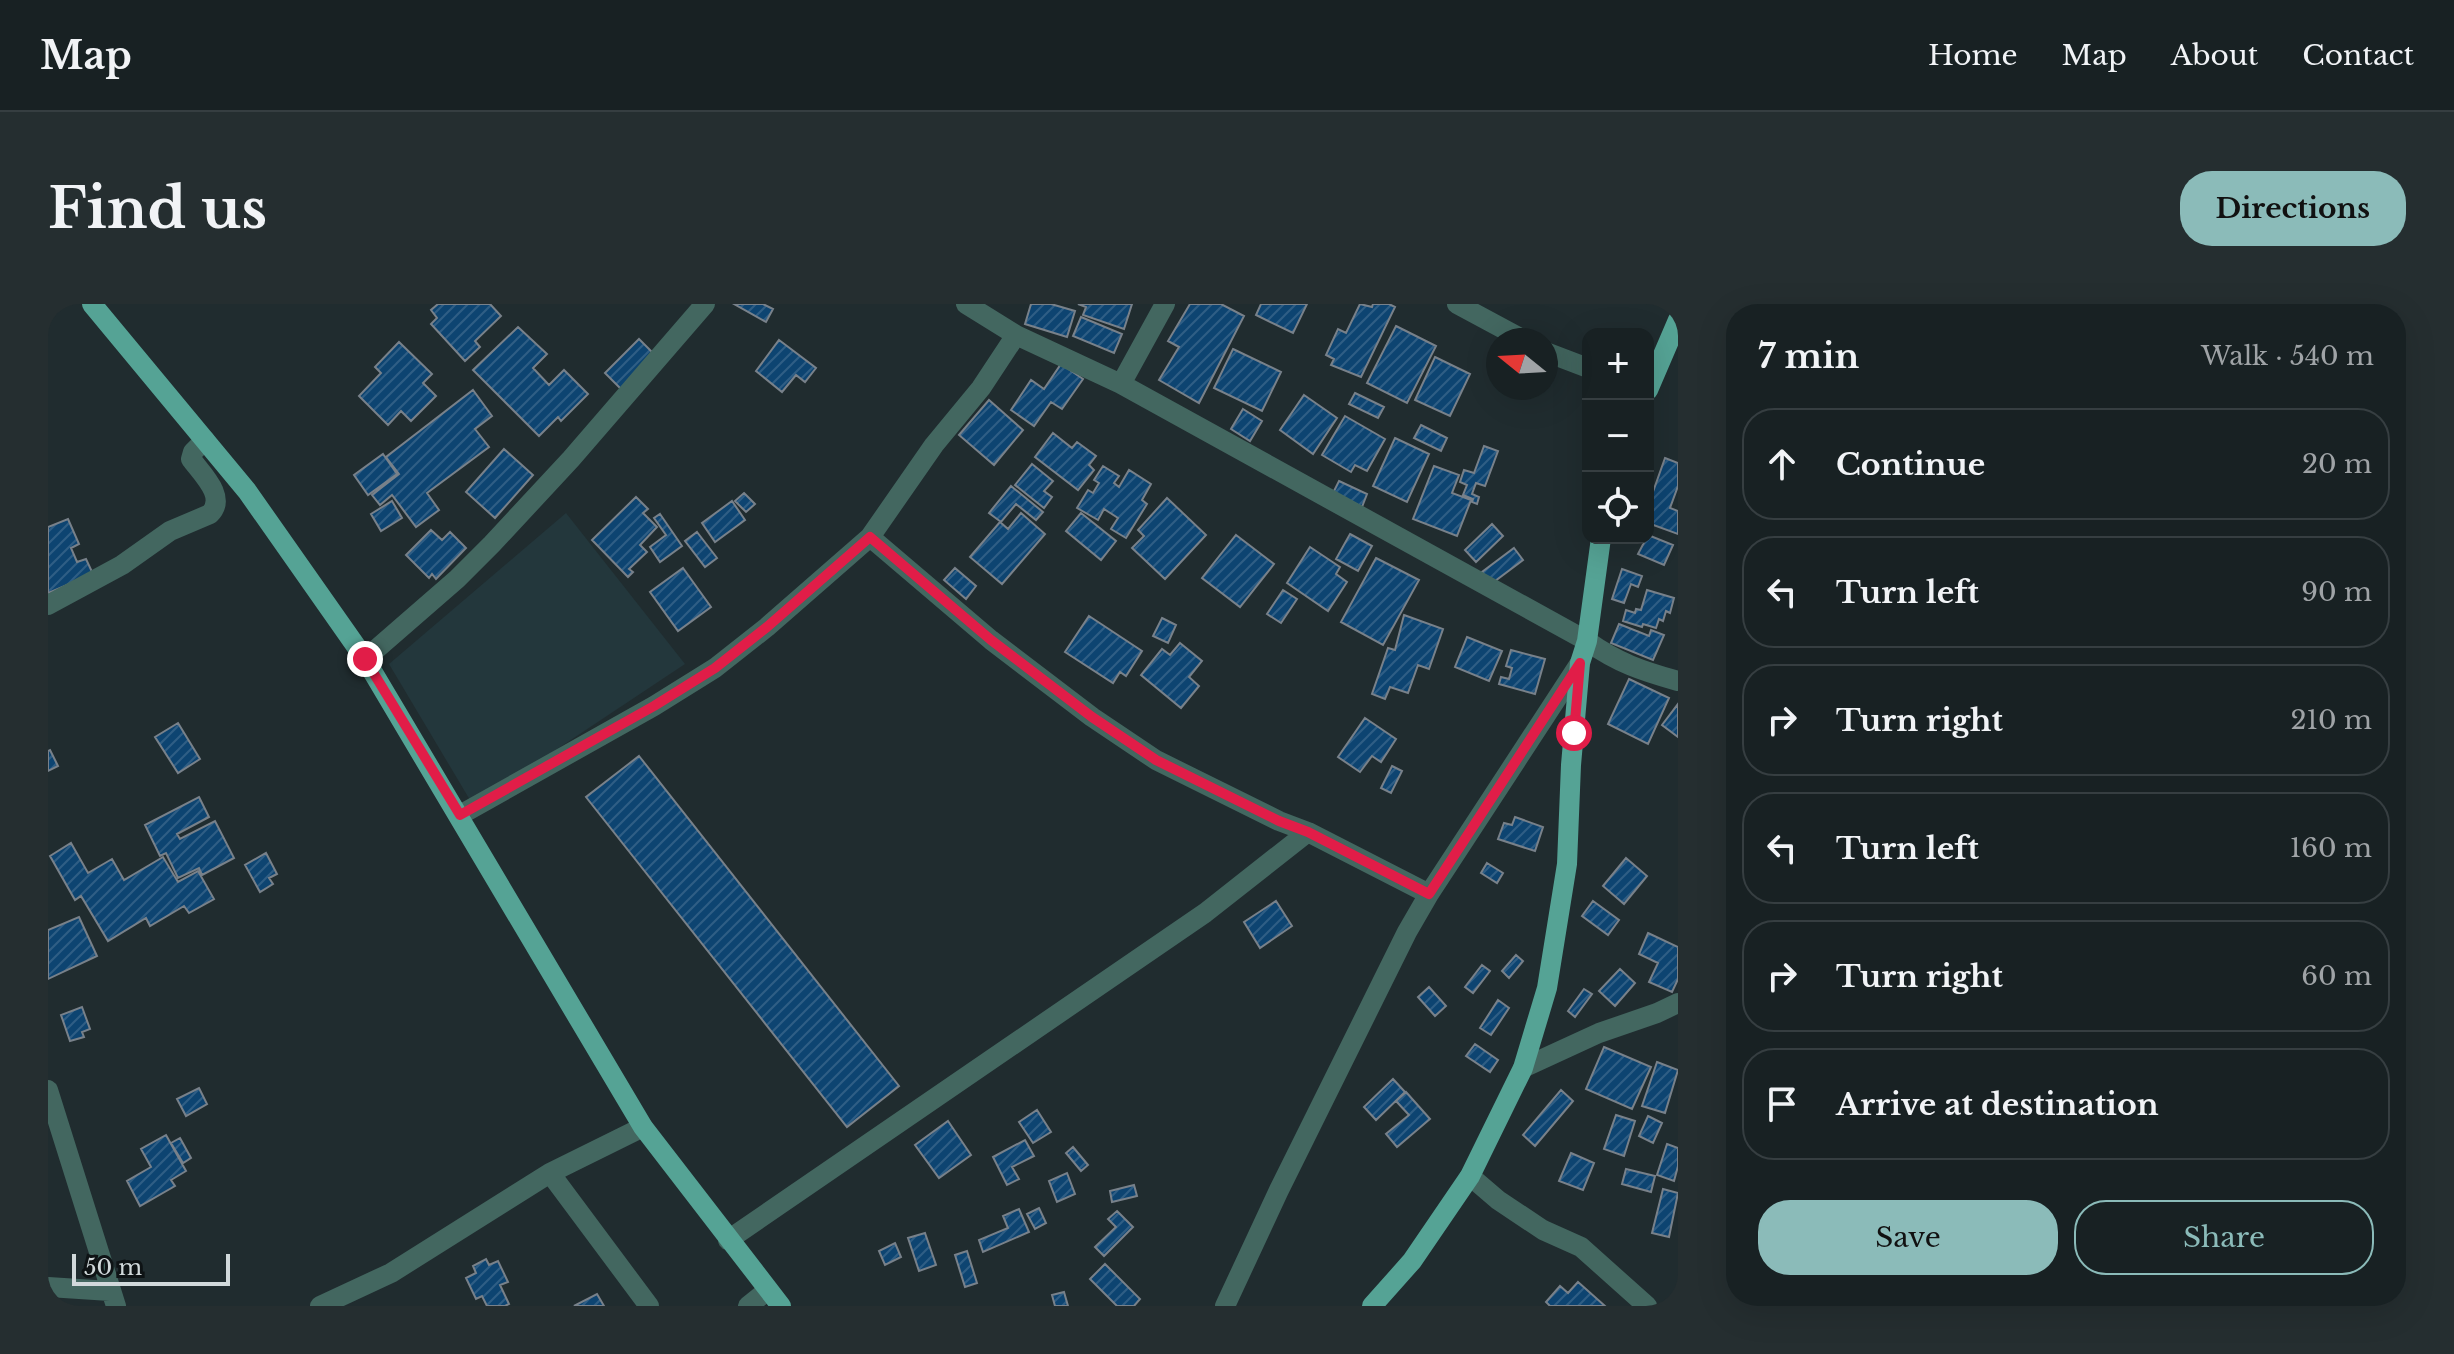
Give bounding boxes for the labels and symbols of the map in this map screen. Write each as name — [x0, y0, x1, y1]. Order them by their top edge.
north arrow — [1486, 328, 1558, 400]
route end — [347, 641, 383, 677]
route start — [1556, 715, 1592, 751]
scale bar — [72, 1250, 230, 1286]

